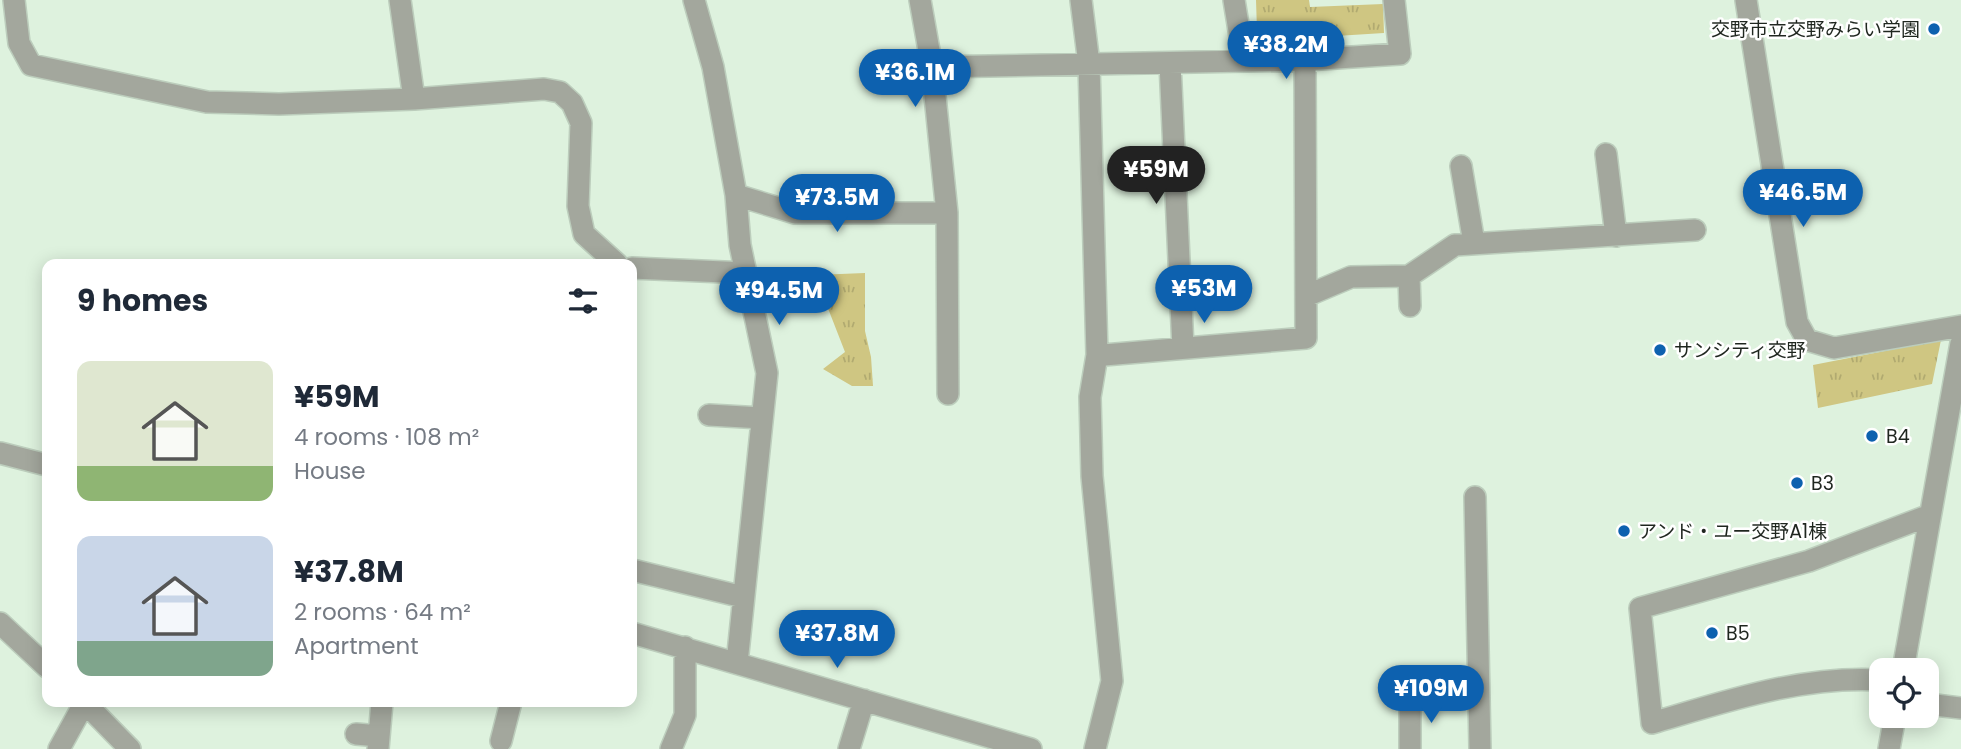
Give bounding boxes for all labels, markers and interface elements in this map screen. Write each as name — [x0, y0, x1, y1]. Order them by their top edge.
place label: 交野市立交野みらい学園 — [1711, 16, 1920, 43]
marker: 交野市立交野みらい学園 — [1926, 21, 1942, 37]
pin: ¥38.2M — [1229, 22, 1343, 81]
text: ¥38.2M — [1244, 28, 1329, 60]
pin: ¥36.1M — [858, 50, 972, 109]
text: ¥36.1M — [875, 56, 955, 88]
pin: ¥59M — [1115, 146, 1197, 206]
text: ¥59M — [1123, 153, 1189, 185]
pin: ¥46.5M — [1746, 170, 1860, 229]
pin: ¥73.5M — [780, 174, 894, 234]
text: ¥46.5M — [1759, 176, 1847, 208]
text: ¥73.5M — [795, 181, 879, 213]
pin: ¥53M — [1163, 266, 1245, 325]
pin: ¥94.5M — [722, 268, 836, 327]
text: ¥53M — [1171, 272, 1237, 304]
text: ¥94.5M — [735, 274, 823, 306]
text: 9 homes — [77, 279, 208, 322]
icon: filters — [564, 282, 602, 320]
place label: サンシティ交野 — [1674, 337, 1806, 364]
marker: サンシティ交野 — [1652, 342, 1668, 358]
text: ¥59M — [294, 375, 380, 418]
icon: home — [133, 389, 217, 473]
text: 4 rooms · 108 m² — [294, 421, 479, 453]
place label: B4 — [1886, 423, 1910, 450]
marker: B4 — [1864, 428, 1880, 444]
text: House — [294, 455, 366, 487]
place label: B3 — [1811, 470, 1834, 497]
marker: B3 — [1789, 475, 1805, 491]
place label: アンド・ユー交野A1棟 — [1638, 518, 1827, 545]
marker: アンド・ユー交野A1棟 — [1616, 523, 1632, 539]
text: ¥37.8M — [294, 550, 404, 593]
icon: home — [133, 564, 217, 648]
text: 2 rooms · 64 m² — [294, 596, 471, 628]
pin: ¥37.8M — [780, 610, 894, 670]
text: ¥37.8M — [795, 617, 879, 649]
place label: B5 — [1726, 620, 1750, 647]
marker: B5 — [1704, 625, 1720, 641]
text: Apartment — [294, 630, 419, 662]
map controls — [1869, 658, 1939, 728]
button: locate — [1869, 658, 1939, 728]
pin: ¥109M — [1382, 666, 1480, 725]
text: ¥109M — [1394, 672, 1468, 704]

